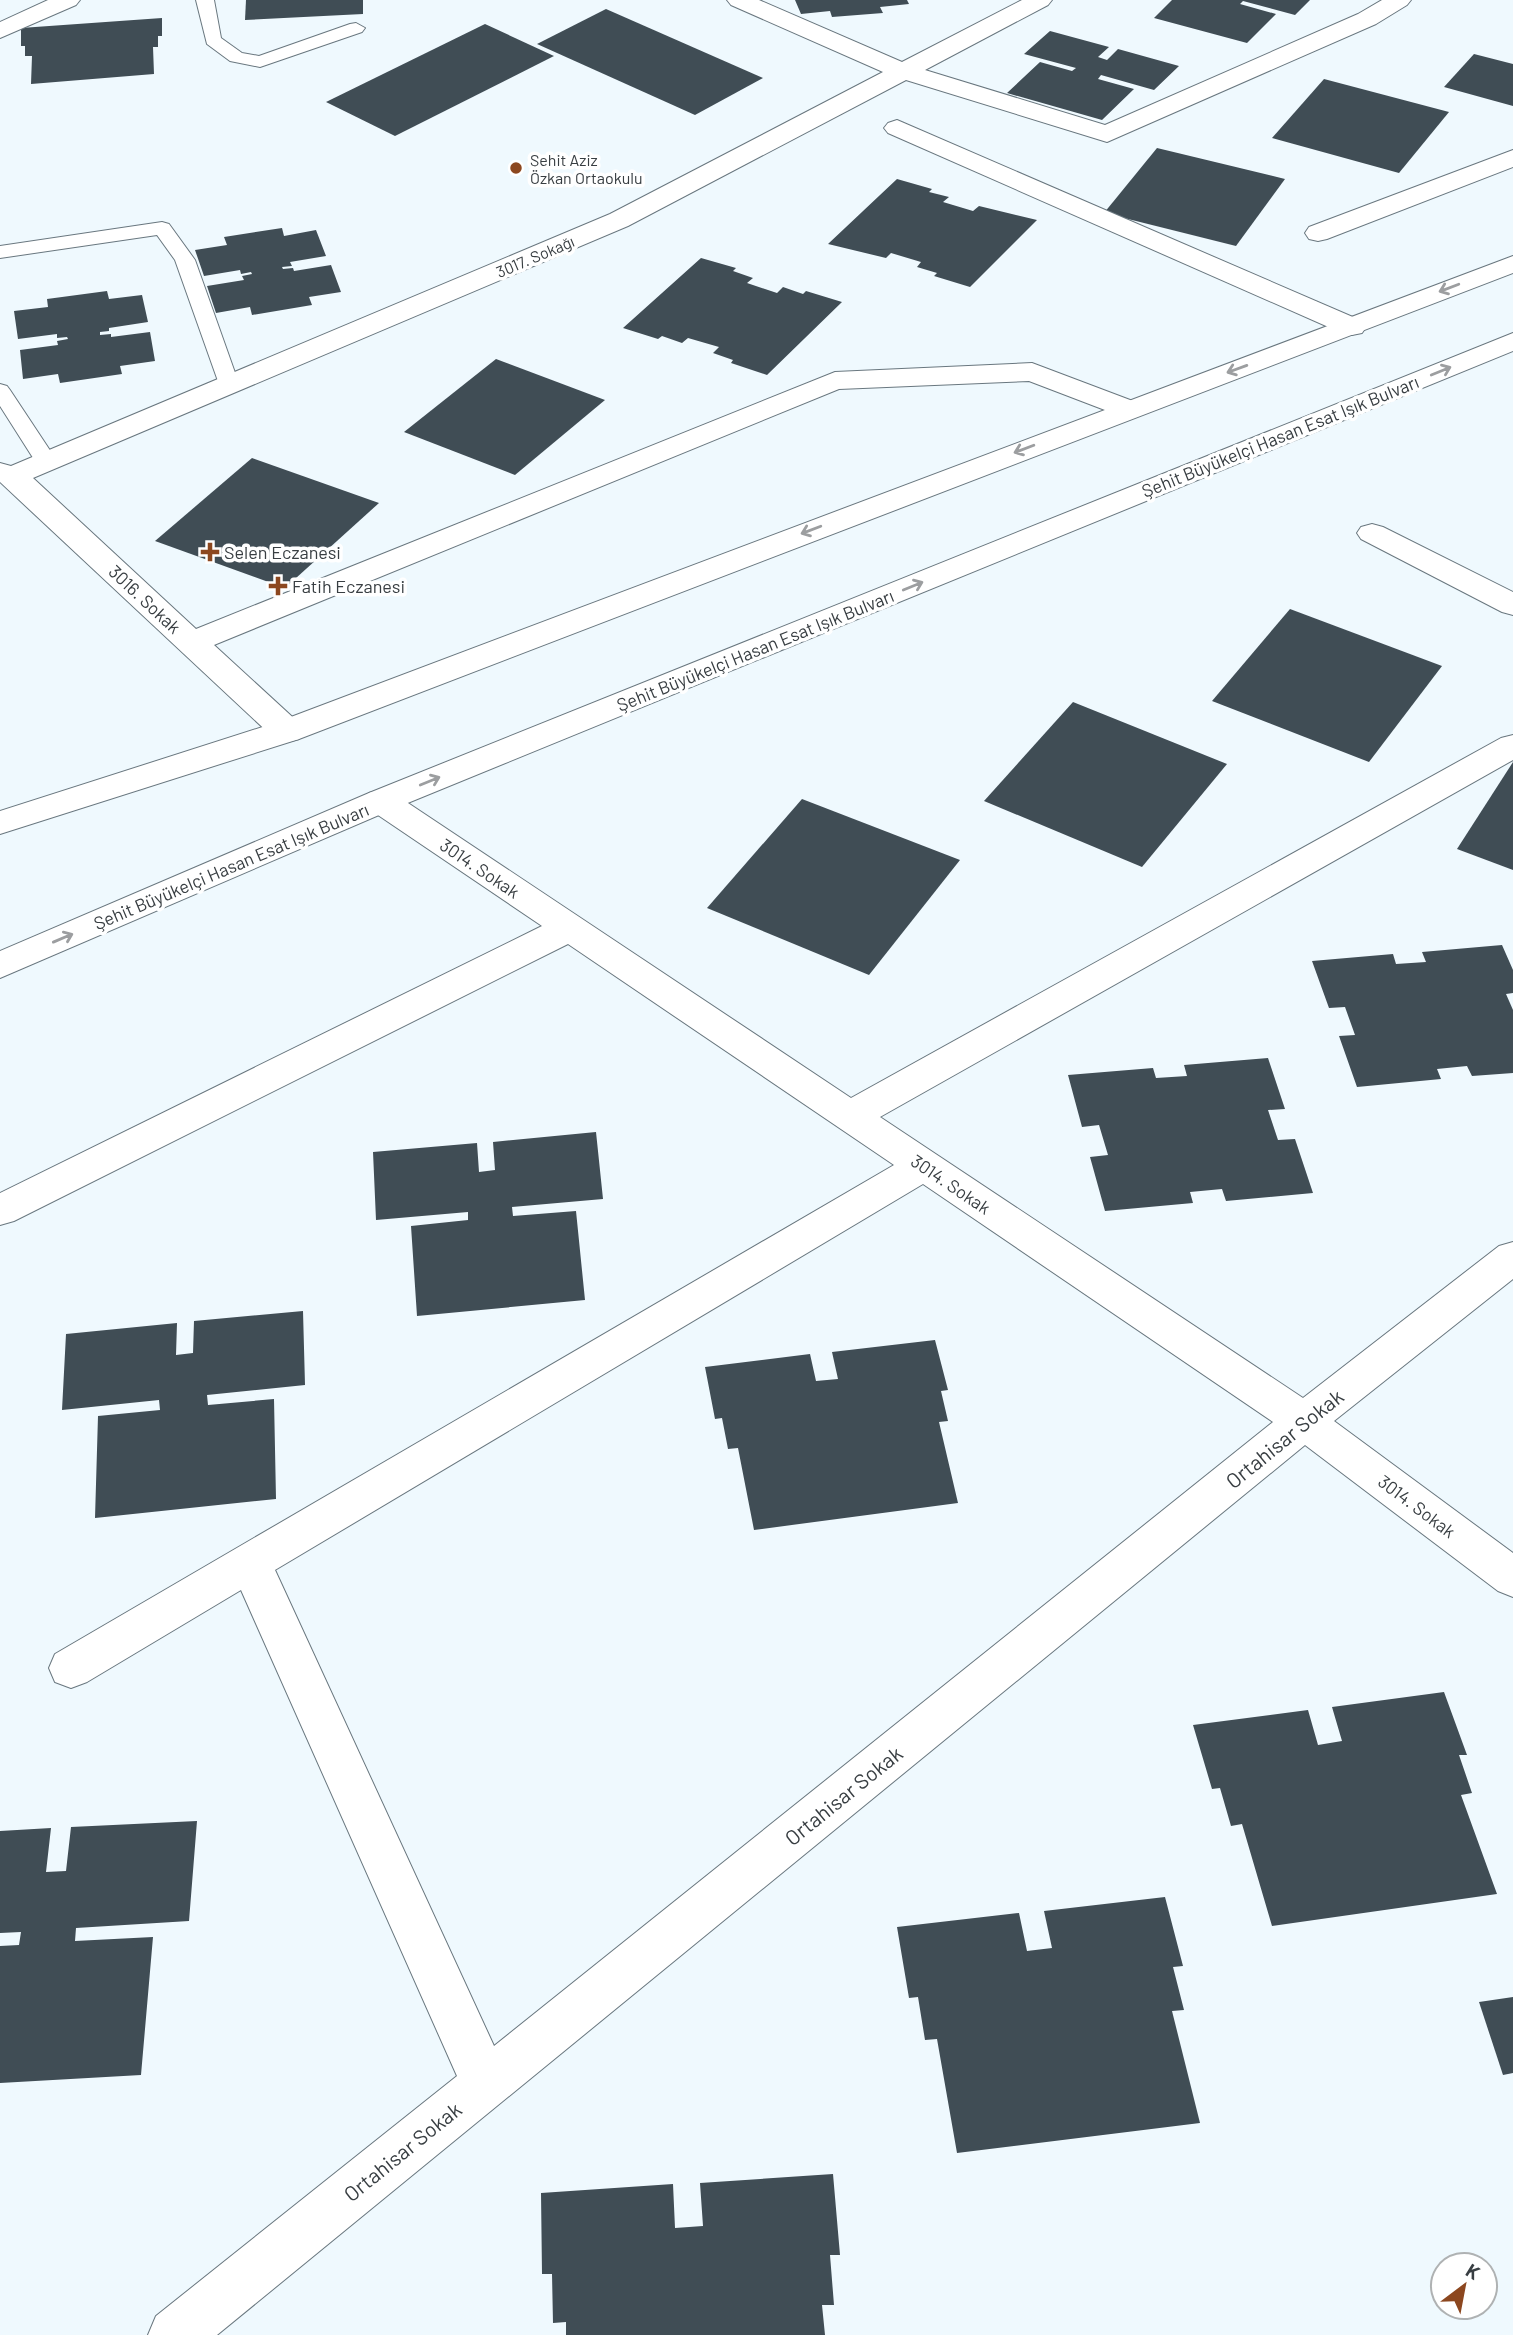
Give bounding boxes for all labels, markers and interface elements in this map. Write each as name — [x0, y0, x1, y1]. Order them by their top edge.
place label: Şehit Aziz Özkan Ortaokulu — [530, 150, 643, 187]
marker: Şehit Aziz Özkan Ortaokulu — [508, 160, 524, 176]
street label: 3017. Sokağı — [493, 231, 577, 281]
one-way arrow — [1439, 283, 1461, 296]
one-way arrow — [1430, 363, 1452, 376]
one-way arrow — [1226, 364, 1248, 376]
street label: Şehit Büyükelçi Hasan Esat Işık Bulvarı — [1138, 370, 1422, 502]
one-way arrow — [1013, 443, 1035, 456]
one-way arrow — [801, 525, 823, 538]
place label: Selen Eczanesi — [224, 541, 341, 563]
marker: Selen Eczanesi — [202, 544, 218, 560]
street label: 3016. Sokak — [104, 560, 186, 638]
place label: Fatih Eczanesi — [292, 575, 405, 597]
marker: Fatih Eczanesi — [270, 578, 286, 594]
one-way arrow — [902, 578, 923, 591]
street label: Şehit Büyükelçi Hasan Esat Işık Bulvarı — [613, 584, 897, 716]
one-way arrow — [418, 774, 440, 787]
street label: Şehit Büyükelçi Hasan Esat Işık Bulvarı — [90, 798, 372, 934]
street label: 3014. Sokak — [436, 833, 524, 903]
one-way arrow — [51, 931, 73, 944]
street label: 3014. Sokak — [907, 1149, 995, 1219]
street label: Ortahisar Sokak — [1220, 1383, 1348, 1493]
street label: 3014. Sokak — [1374, 1470, 1460, 1542]
street label: Ortahisar Sokak — [779, 1740, 907, 1850]
street label: Ortahisar Sokak — [338, 2096, 466, 2206]
north arrow — [1429, 2251, 1499, 2321]
text: K — [1462, 2258, 1484, 2284]

